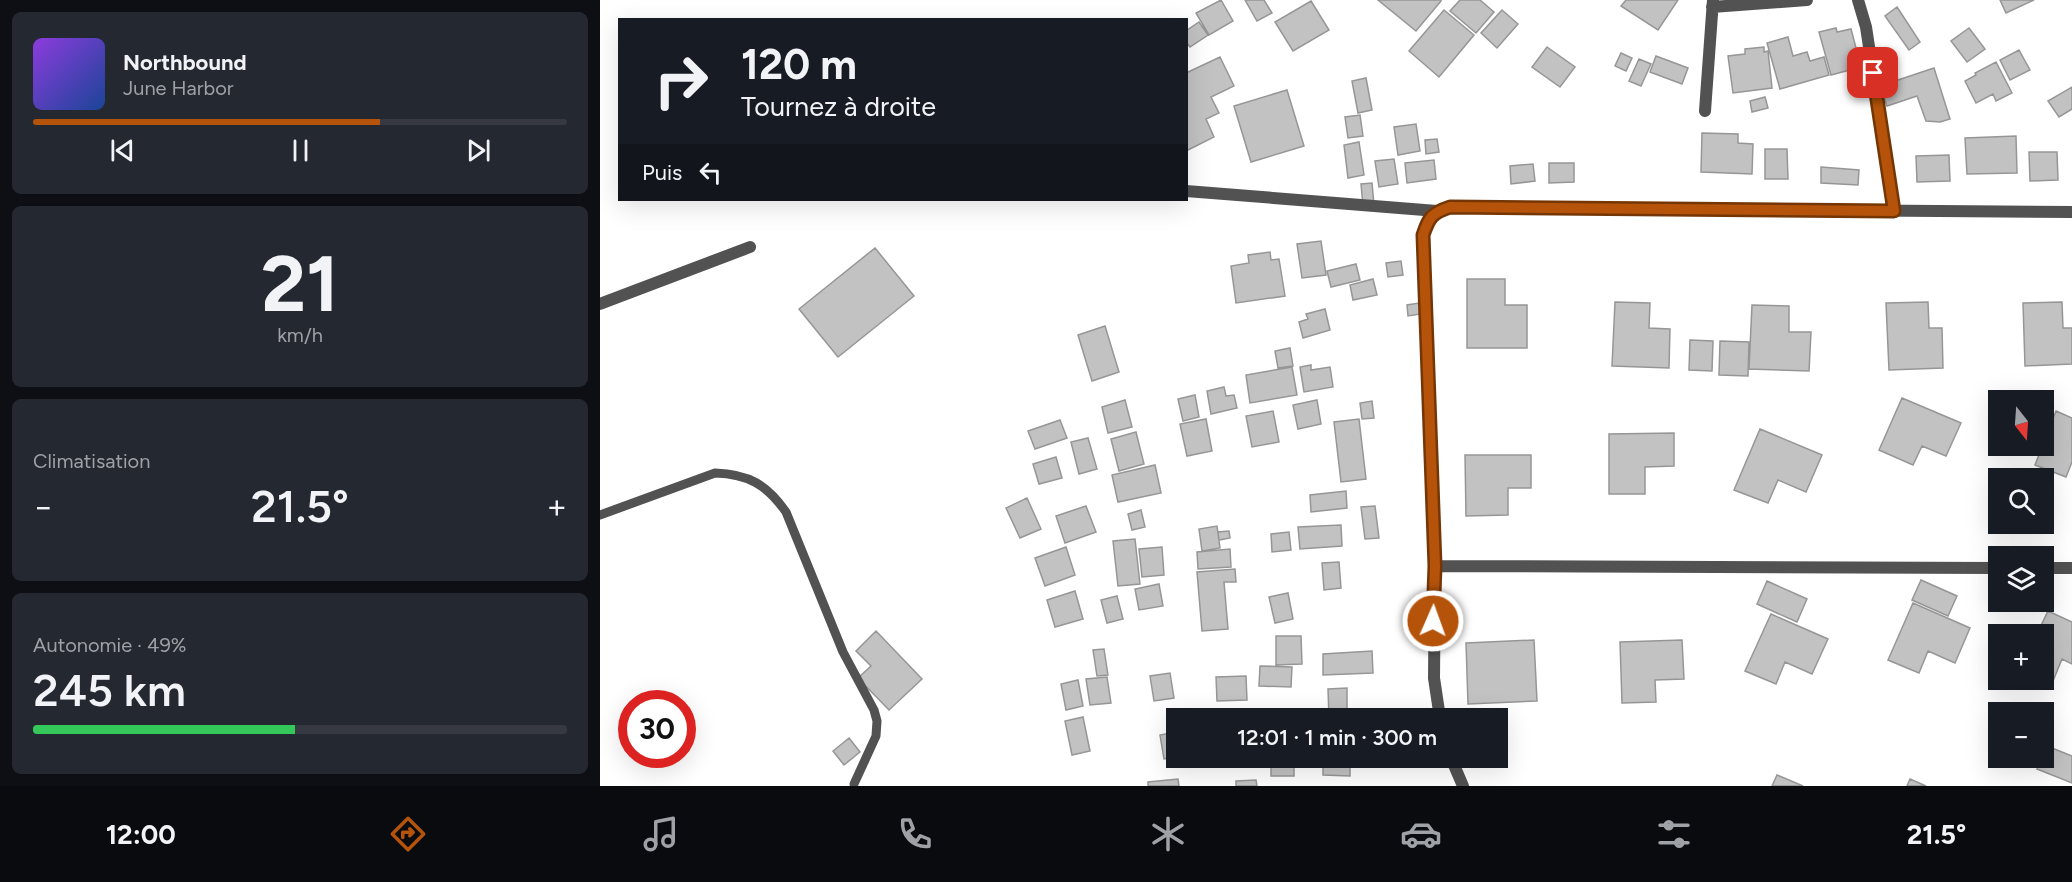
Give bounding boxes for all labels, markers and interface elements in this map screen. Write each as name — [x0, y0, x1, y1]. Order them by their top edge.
text: 120 m — [741, 39, 857, 90]
icon: right — [642, 42, 720, 120]
pin — [1847, 47, 1898, 98]
text: Northbound — [123, 49, 247, 76]
icon: arrive — [1856, 56, 1889, 89]
text: June Harbor — [123, 76, 234, 100]
text: Tournez à droite — [741, 90, 936, 123]
icon: previous — [106, 134, 139, 167]
icon: pause — [284, 134, 317, 167]
icon: next — [462, 134, 495, 167]
icon: left — [694, 156, 727, 189]
text: Puis — [642, 159, 682, 186]
text: 21 — [261, 237, 339, 331]
text: km/h — [277, 323, 323, 347]
north arrow — [1988, 390, 2054, 456]
map controls — [1988, 390, 2054, 768]
text: Climatisation — [33, 449, 150, 473]
button: search — [1988, 468, 2054, 534]
text: 21.5° — [251, 479, 349, 533]
text: − — [33, 487, 54, 526]
text: + — [546, 487, 567, 526]
button: layers — [1988, 546, 2054, 612]
position arrow — [1401, 589, 1465, 653]
button: + — [1988, 624, 2054, 690]
text: Autonomie · 49% — [33, 633, 187, 657]
text: 245 km — [33, 663, 186, 717]
speed limit sign: 30 — [618, 690, 696, 768]
button: − — [1988, 702, 2054, 768]
text: 12:01 · 1 min · 300 m — [1237, 724, 1437, 751]
icon: directions — [387, 813, 429, 855]
icon: music — [640, 813, 682, 855]
icon: phone — [894, 813, 936, 855]
icon: climate — [1147, 813, 1189, 855]
icon: car — [1400, 813, 1442, 855]
icon: filters — [1653, 813, 1695, 855]
text: 12:00 — [106, 818, 176, 851]
text: 21.5° — [1907, 818, 1966, 851]

